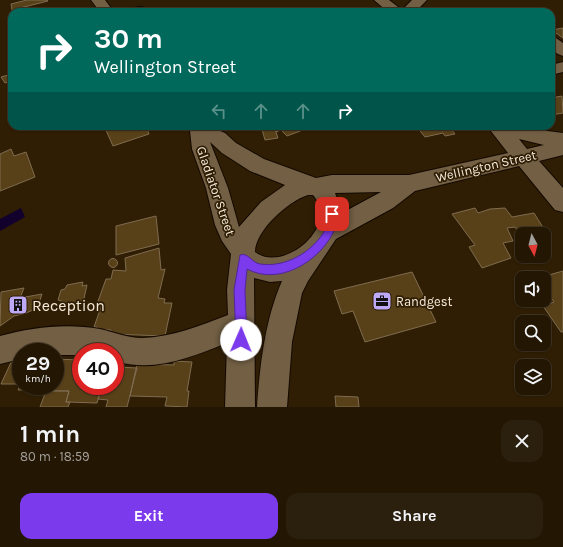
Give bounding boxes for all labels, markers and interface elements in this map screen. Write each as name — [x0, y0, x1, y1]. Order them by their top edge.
text: 30 m — [94, 22, 163, 55]
icon: right — [28, 24, 80, 76]
text: Wellington Street — [94, 56, 236, 78]
icon: left — [208, 100, 230, 122]
icon: ahead — [250, 100, 272, 122]
icon: ahead — [292, 100, 314, 122]
icon: right — [334, 100, 356, 122]
street label: Gladiator Street — [194, 144, 238, 238]
street label: Wellington Street — [434, 147, 538, 185]
pin — [315, 197, 349, 231]
icon: arrive — [321, 203, 343, 225]
north arrow — [515, 227, 551, 263]
map controls — [515, 227, 551, 395]
button: sound — [515, 271, 551, 307]
office icon: Randgest — [371, 290, 393, 312]
building icon: Reception — [7, 294, 29, 316]
place label: Randgest — [396, 294, 453, 309]
place label: Reception — [32, 296, 105, 315]
button: search — [515, 315, 551, 351]
position arrow — [220, 319, 262, 361]
speed limit sign: 40 — [72, 343, 124, 395]
text: 29 — [26, 352, 50, 375]
button: layers — [515, 359, 551, 395]
text: km/h — [25, 373, 51, 385]
text: 1 min — [20, 420, 80, 448]
button: close — [501, 420, 543, 462]
text: 80 m · 18:59 — [20, 449, 90, 464]
button: Exit — [20, 493, 278, 539]
button: Share — [286, 493, 543, 539]

